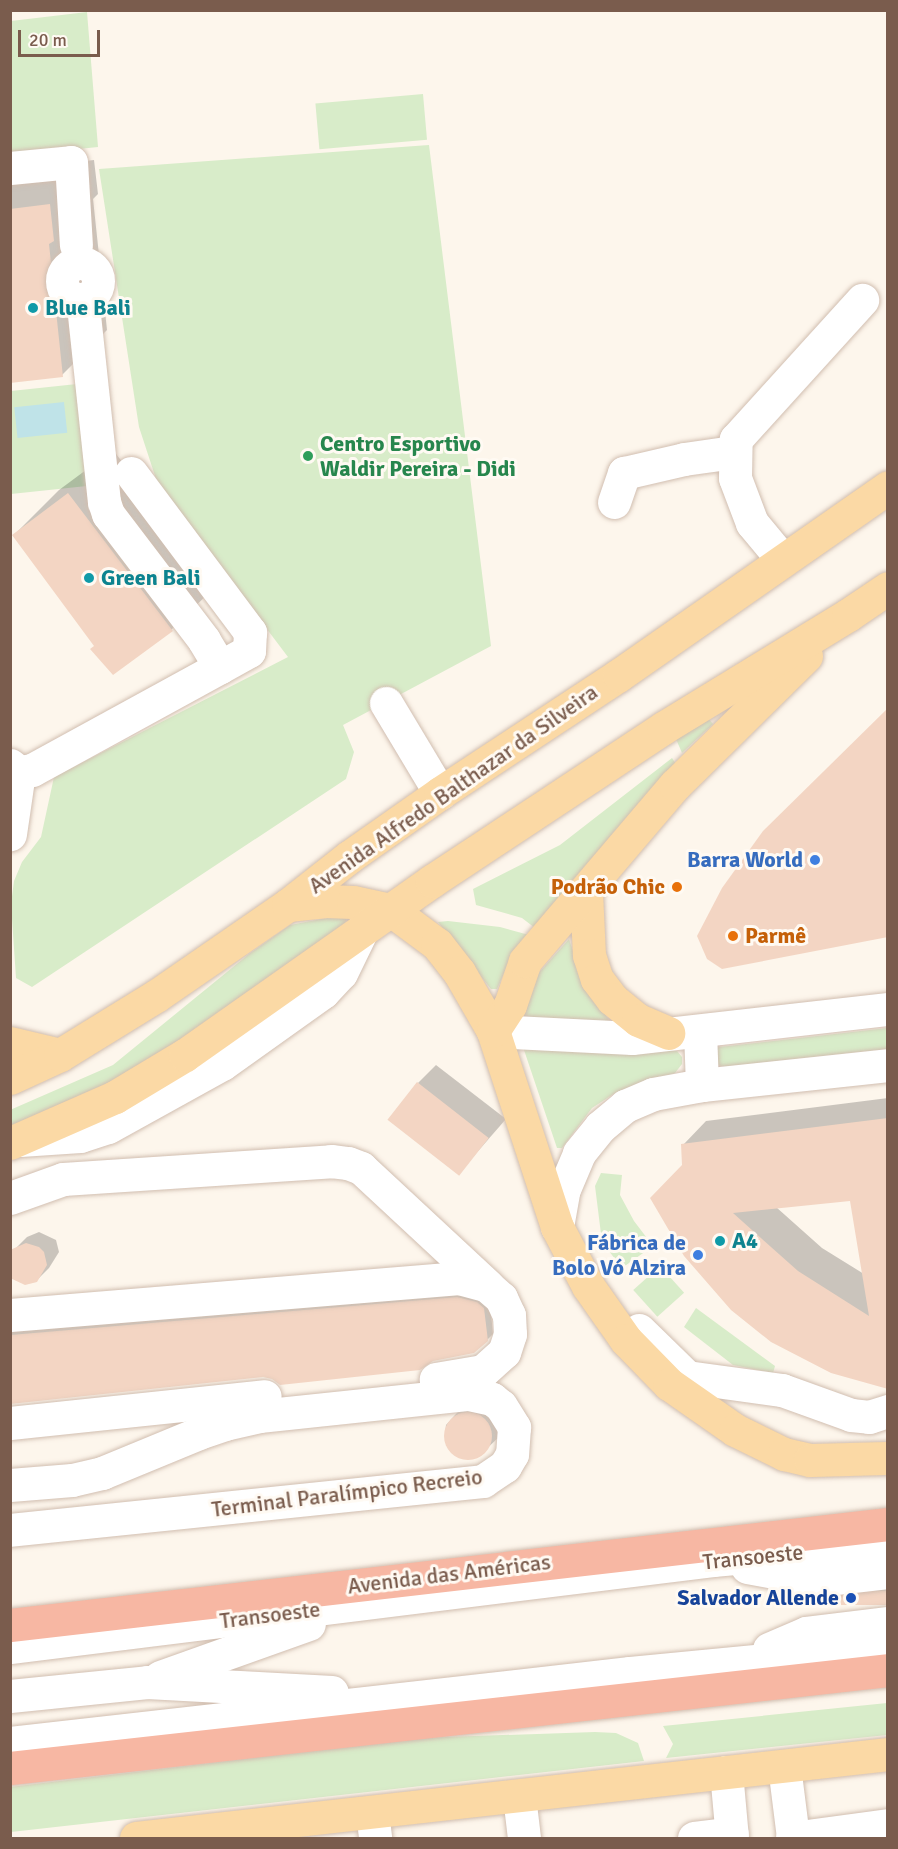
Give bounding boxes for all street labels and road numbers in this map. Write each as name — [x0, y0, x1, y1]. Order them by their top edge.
street label: Avenida Alfredo Balthazar da Silveira — [303, 679, 603, 899]
street label: Terminal Paralímpico Recreio — [210, 1463, 484, 1523]
street label: Transoeste — [701, 1539, 805, 1575]
street label: Avenida das Américas — [346, 1548, 552, 1600]
street label: Transoeste — [218, 1596, 322, 1634]

